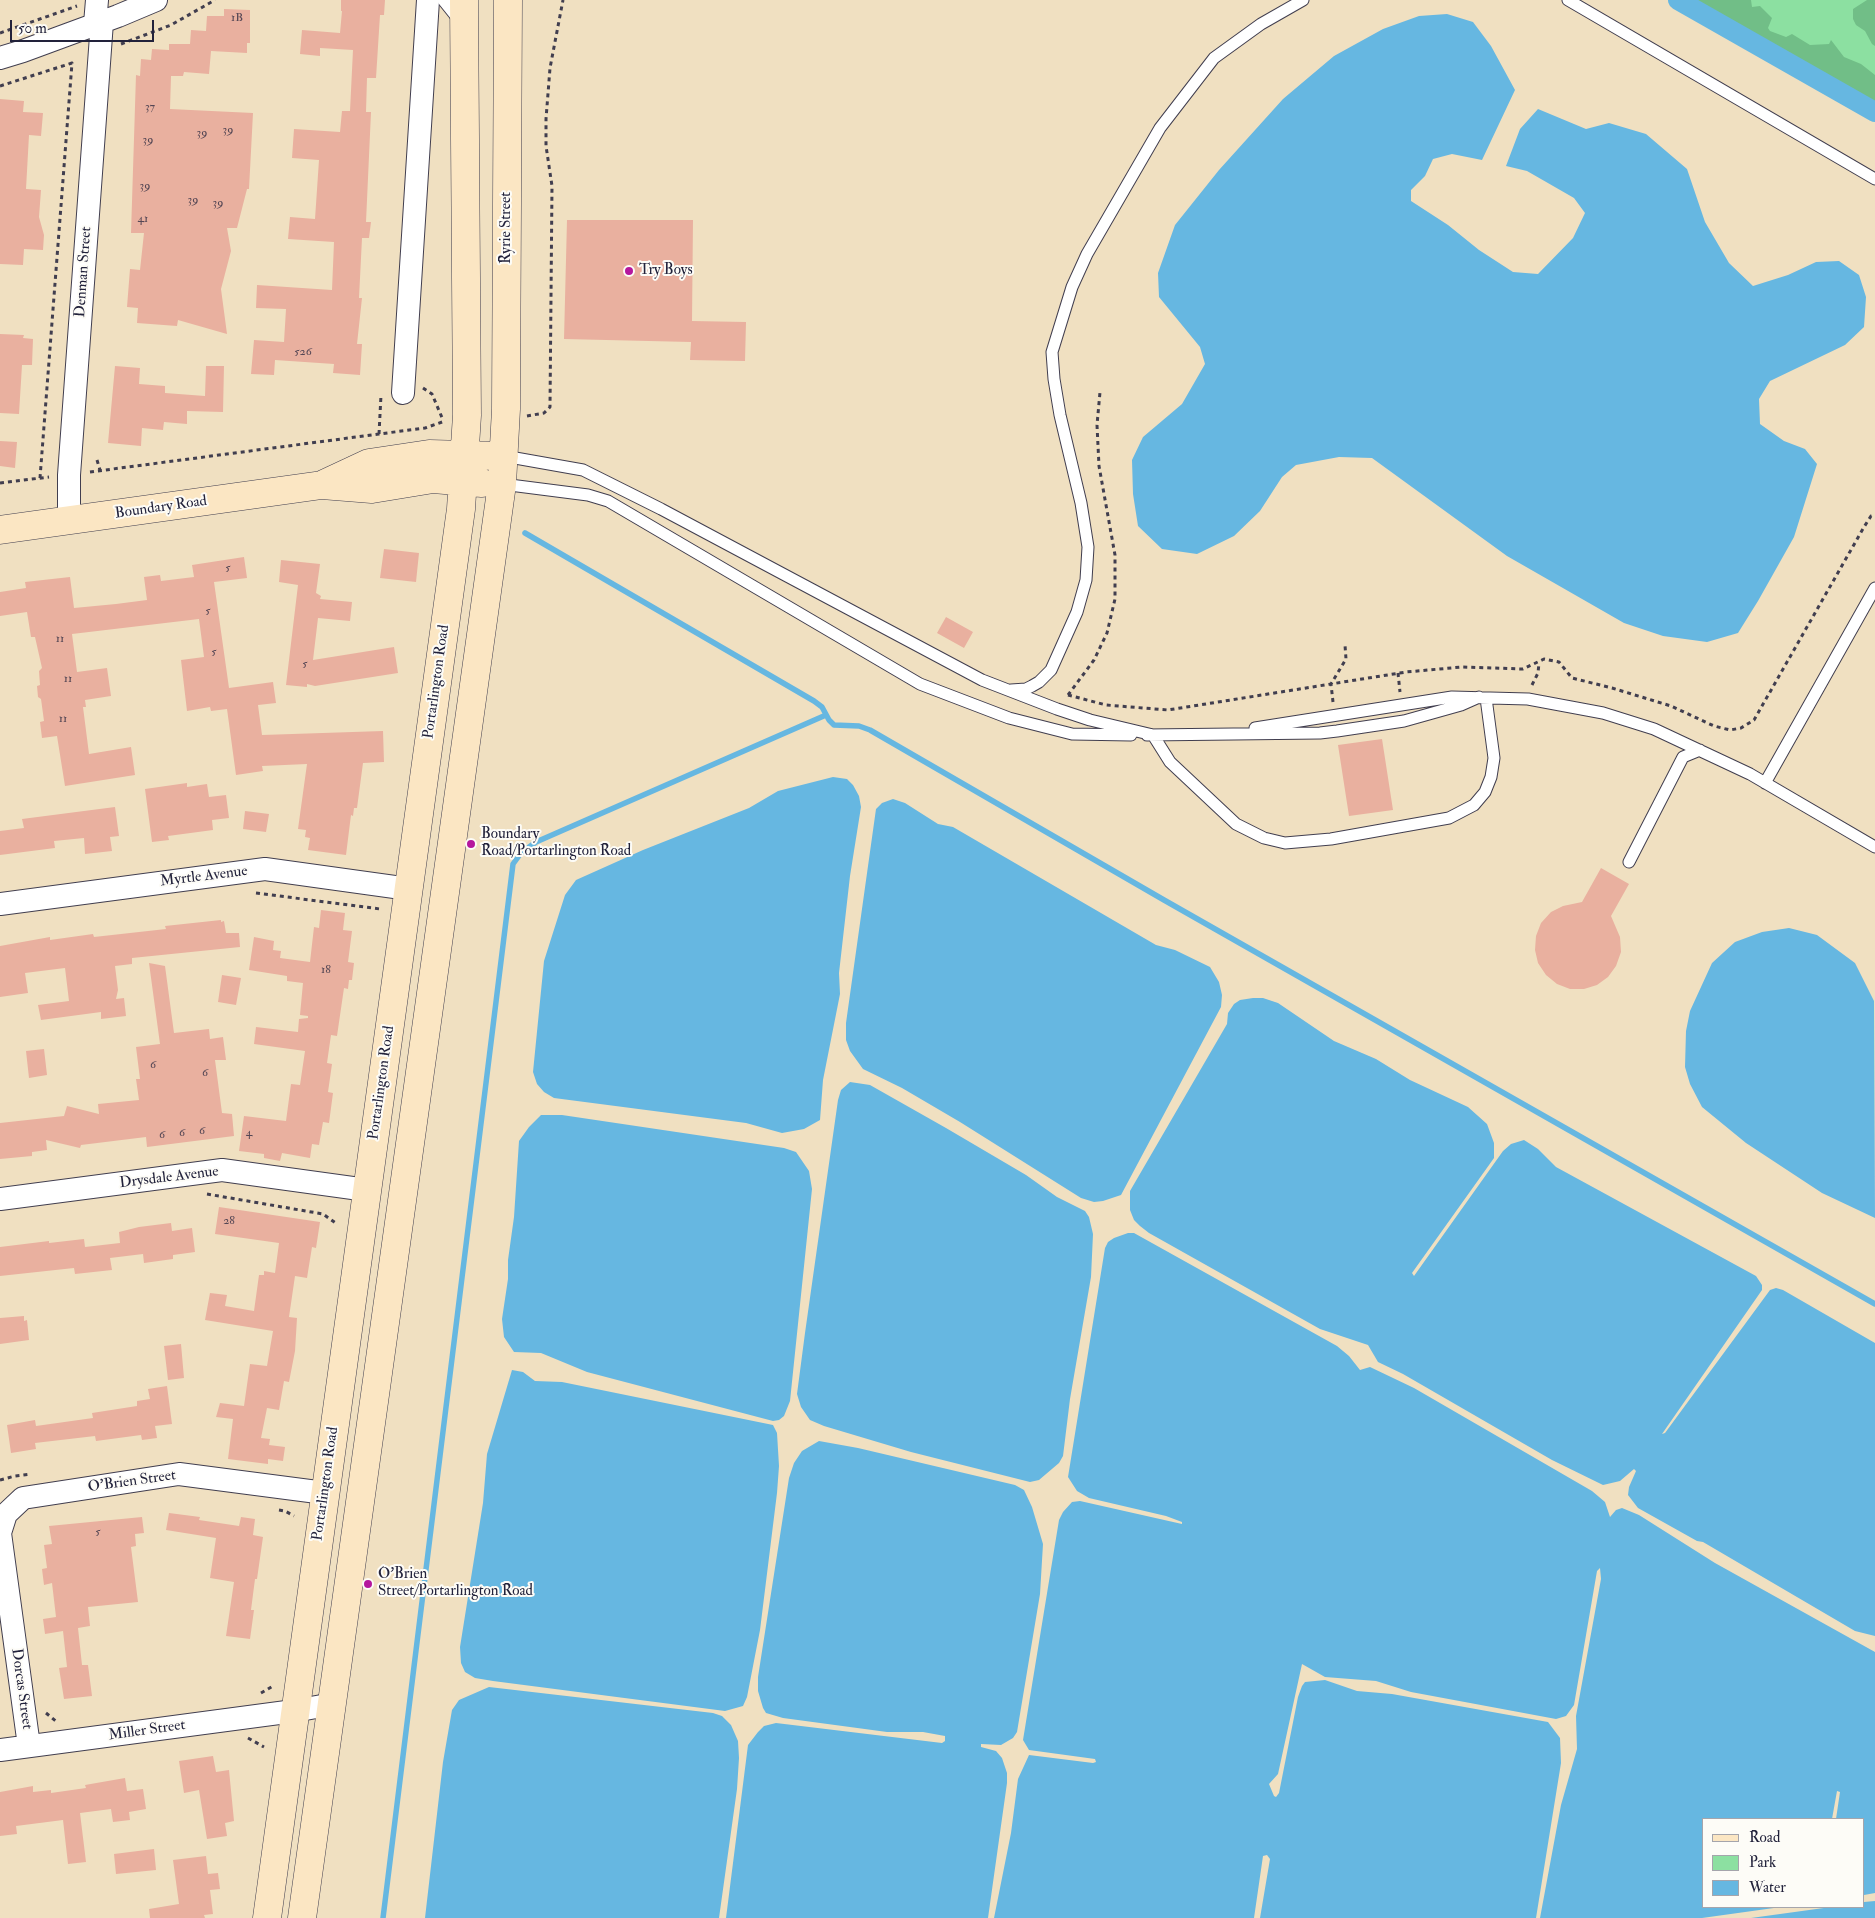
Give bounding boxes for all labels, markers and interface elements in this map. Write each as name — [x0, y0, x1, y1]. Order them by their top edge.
scale bar — [12, 10, 156, 42]
house number: 1B — [231, 11, 243, 25]
text: 50 m — [18, 19, 47, 38]
house number: 37 — [145, 100, 155, 114]
house number: 39 — [223, 123, 233, 137]
house number: 39 — [197, 126, 207, 140]
house number: 39 — [143, 133, 153, 147]
house number: 39 — [140, 179, 150, 193]
street label: Ryrie Street — [498, 192, 516, 264]
house number: 39 — [188, 193, 198, 207]
house number: 39 — [213, 196, 223, 210]
house number: 41 — [138, 212, 148, 226]
street label: Denman Street — [72, 226, 96, 318]
place label: Try Boys — [639, 262, 693, 280]
marker: Try Boys — [623, 265, 635, 277]
house number: 526 — [294, 345, 312, 359]
street label: Boundary Road — [114, 493, 208, 523]
house number: 5 — [225, 561, 231, 575]
house number: 5 — [205, 604, 211, 618]
street label: Portarlington Road — [420, 624, 454, 740]
house number: 11 — [56, 632, 64, 646]
house number: 5 — [211, 645, 217, 659]
house number: 5 — [302, 657, 308, 671]
house number: 11 — [64, 672, 72, 686]
house number: 11 — [59, 712, 67, 726]
place label: Boundary Road/Portarlington Road — [481, 826, 631, 861]
marker: Boundary Road/Portarlington Road — [465, 838, 477, 850]
street label: Myrtle Avenue — [159, 863, 249, 891]
house number: 18 — [321, 963, 331, 977]
street label: Portarlington Road — [365, 1025, 399, 1141]
house number: 6 — [150, 1058, 156, 1072]
house number: 6 — [202, 1066, 208, 1080]
house number: 6 — [199, 1124, 205, 1138]
house number: 6 — [179, 1126, 185, 1140]
house number: 4 — [246, 1126, 252, 1140]
house number: 6 — [159, 1128, 165, 1142]
street label: Drysdale Avenue — [118, 1163, 220, 1193]
house number: 28 — [223, 1214, 235, 1228]
street label: Portarlington Road — [309, 1426, 343, 1542]
street label: O'Brien Street — [87, 1467, 177, 1497]
house number: 5 — [95, 1525, 101, 1539]
place label: O'Brien Street/Portarlington Road — [378, 1566, 533, 1601]
marker: O'Brien Street/Portarlington Road — [362, 1578, 374, 1590]
street label: Dorcas Street — [6, 1647, 36, 1731]
street label: Miller Street — [107, 1717, 187, 1745]
legend — [1702, 1818, 1865, 1908]
text: Road — [1749, 1828, 1780, 1847]
text: Park — [1749, 1853, 1776, 1872]
text: Water — [1749, 1878, 1786, 1897]

